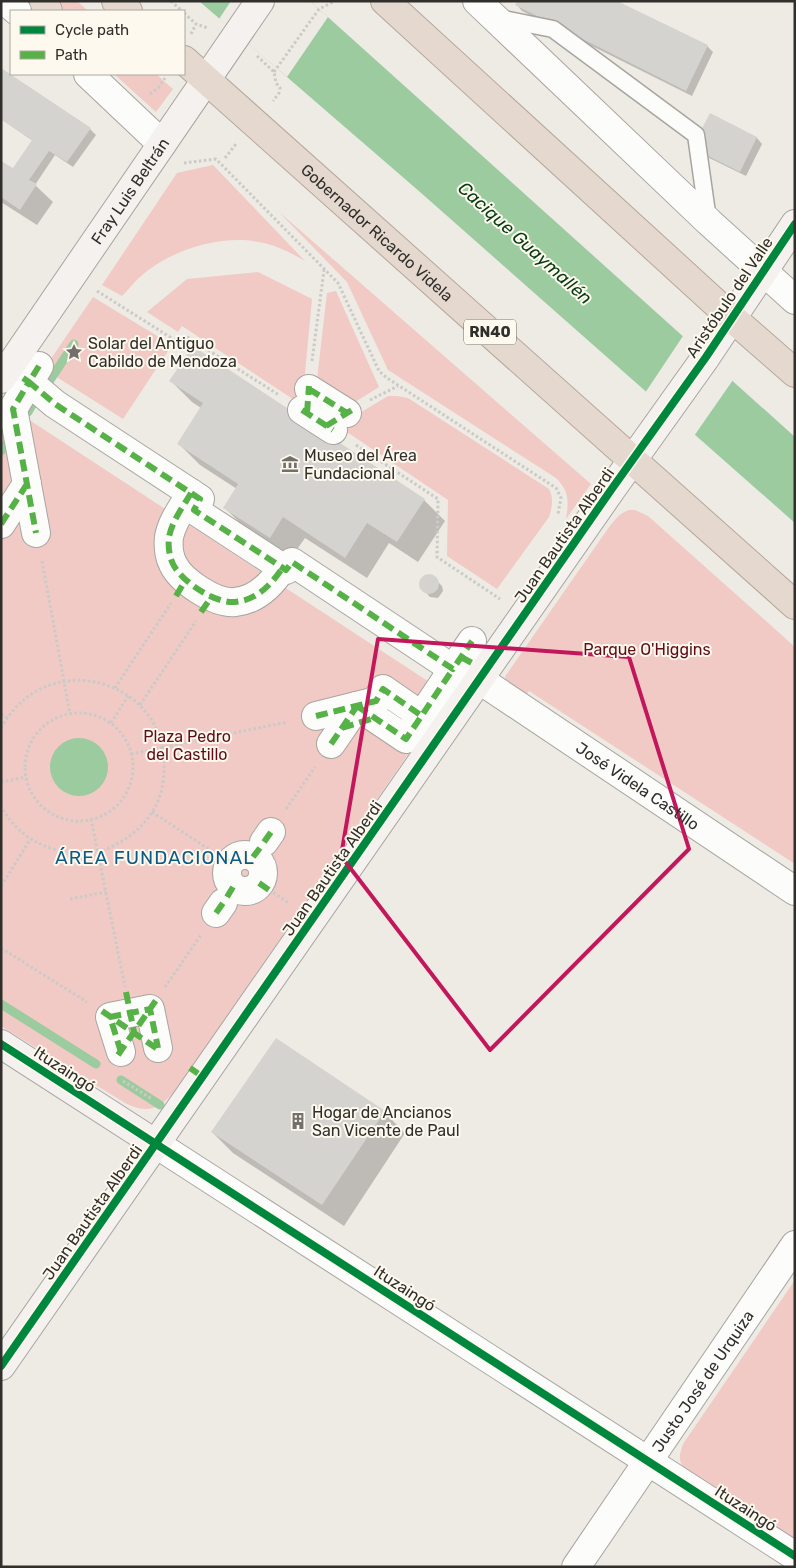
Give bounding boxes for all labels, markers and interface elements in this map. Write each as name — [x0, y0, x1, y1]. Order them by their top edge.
legend — [10, 10, 185, 75]
text: Cycle path — [55, 21, 129, 39]
text: Path — [55, 46, 88, 64]
street label: Fray Luis Beltrán — [87, 134, 173, 248]
street label: Gobernador Ricardo Videla — [297, 160, 457, 306]
water label: Cacique Guaymallén — [453, 177, 597, 309]
street label: Aristóbulo del Valle — [682, 233, 777, 361]
road number: RN40 — [464, 320, 516, 344]
place label: Solar del Antiguo Cabildo de Mendoza — [88, 334, 237, 371]
place icon: Solar del Antiguo Cabildo de Mendoza — [64, 342, 84, 362]
place label: Museo del Área Fundacional — [304, 446, 417, 483]
museum icon: Museo del Área Fundacional — [280, 454, 300, 474]
street label: Juan Bautista Alberdi — [511, 464, 618, 607]
park label: Parque O'Higgins — [583, 640, 711, 659]
park label: Plaza Pedro del Castillo — [143, 727, 231, 764]
street label: José Videla Castillo — [572, 738, 703, 834]
street label: Juan Bautista Alberdi — [279, 797, 386, 940]
district label: ÁREA FUNDACIONAL — [55, 846, 255, 869]
street label: Ituzaingó — [30, 1043, 99, 1096]
place label: Hogar de Ancianos San Vicente de Paul — [312, 1103, 460, 1140]
building icon: Hogar de Ancianos San Vicente de Paul — [288, 1111, 308, 1131]
street label: Juan Bautista Alberdi — [39, 1141, 146, 1284]
street label: Ituzaingó — [370, 1262, 439, 1315]
street label: Justo José de Urquiza — [648, 1307, 758, 1456]
street label: Ituzaingó — [711, 1482, 780, 1535]

